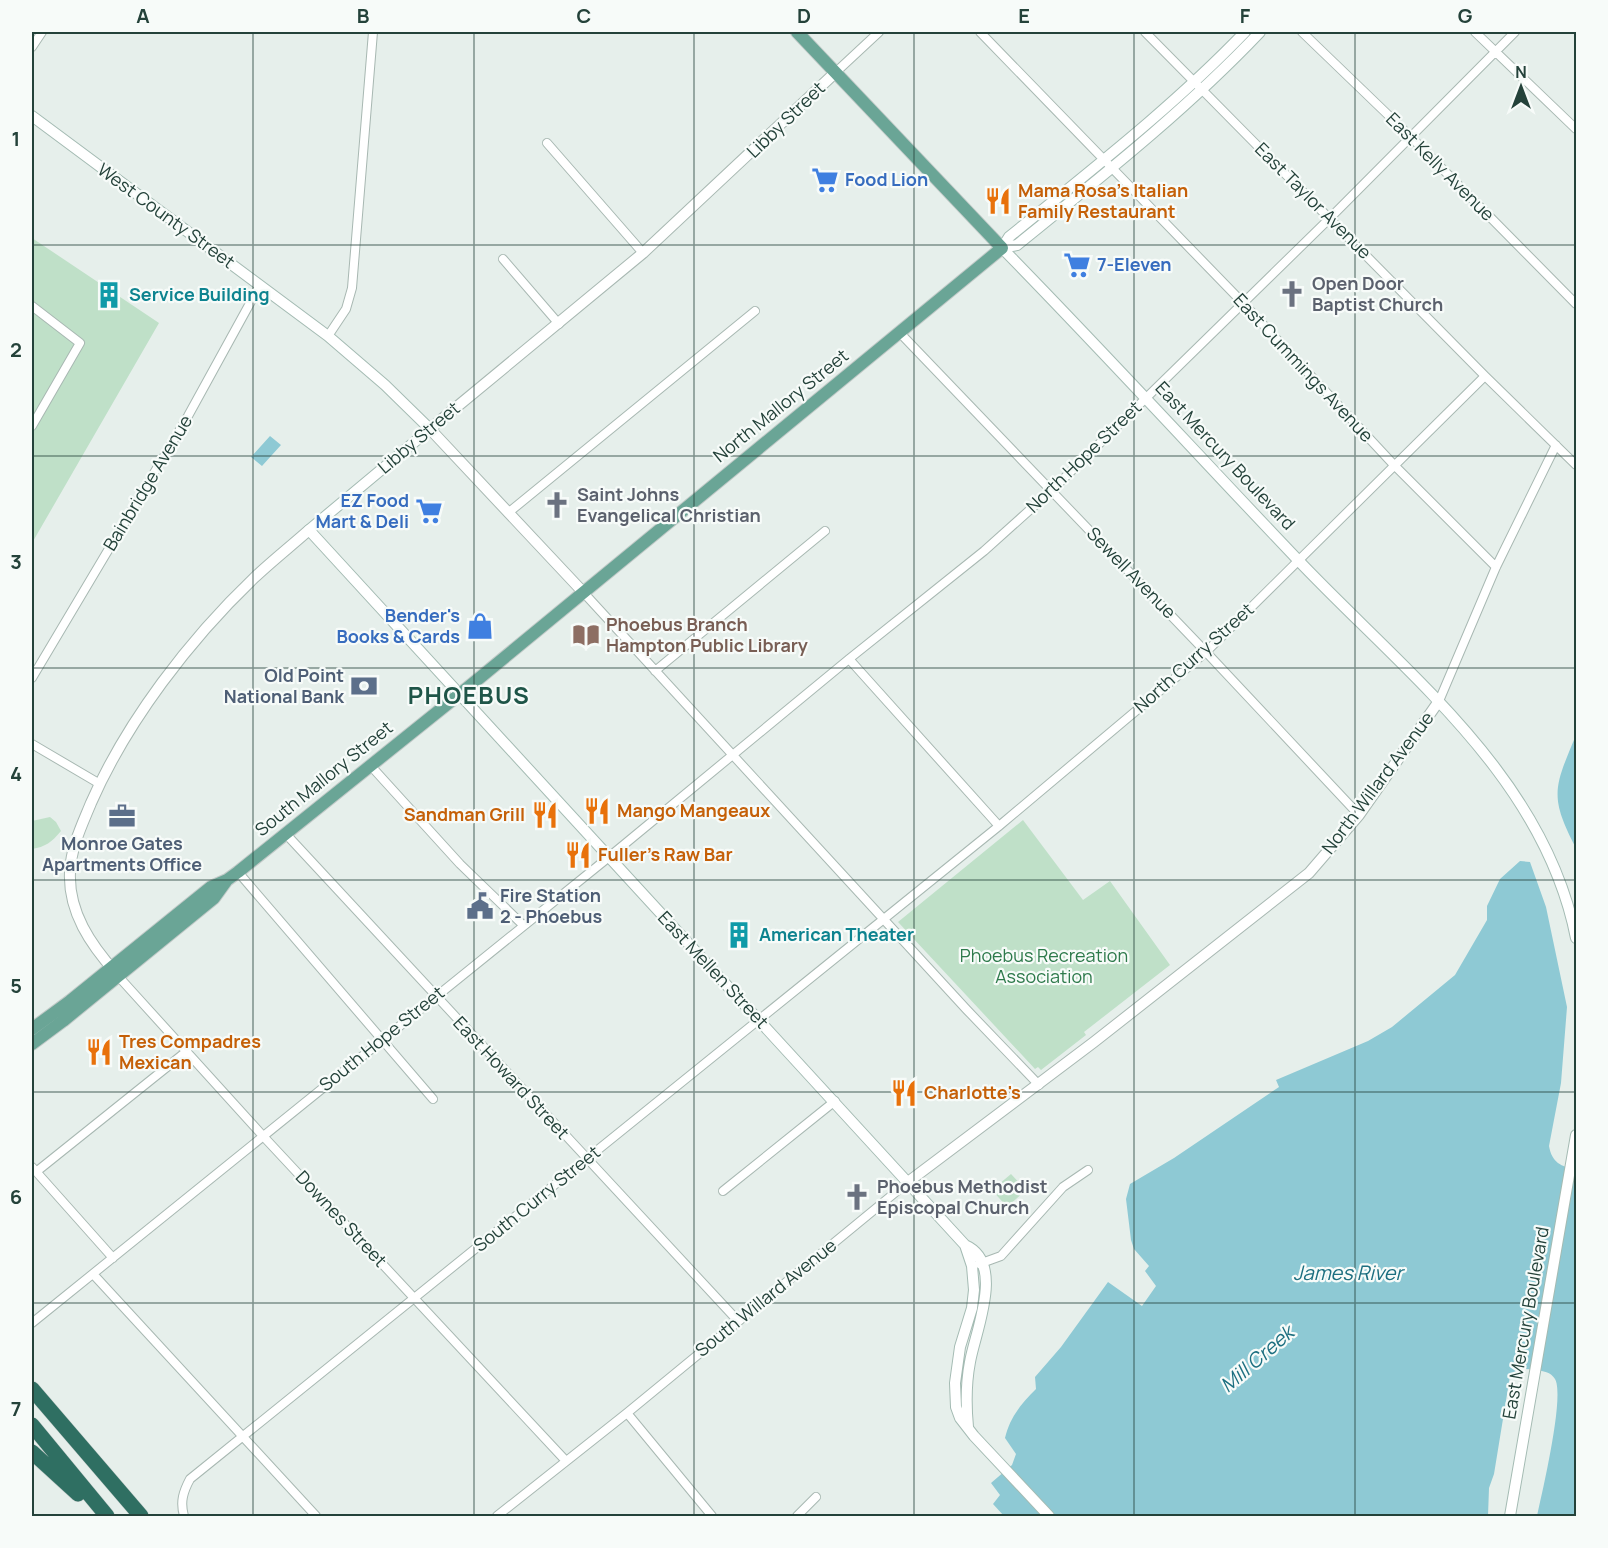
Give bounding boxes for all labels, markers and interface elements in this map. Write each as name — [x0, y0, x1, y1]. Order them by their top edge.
text: A — [136, 2, 150, 29]
text: B — [357, 2, 370, 29]
text: C — [577, 2, 591, 29]
text: D — [797, 2, 811, 29]
text: E — [1018, 2, 1030, 29]
text: F — [1240, 2, 1251, 29]
text: G — [1458, 2, 1473, 29]
north arrow — [1491, 57, 1551, 117]
text: N — [1515, 61, 1527, 83]
street label: Libby Street — [741, 76, 830, 163]
street label: East Kelly Avenue — [1381, 107, 1500, 226]
text: 1 — [12, 125, 20, 152]
street label: East Taylor Avenue — [1250, 137, 1377, 264]
street label: West County Street — [93, 157, 240, 273]
supermarket icon: Food Lion — [810, 165, 840, 195]
place label: Food Lion — [845, 167, 928, 191]
place label: Mama Rosa's Italian Family Restaurant — [1018, 178, 1188, 223]
restaurant icon: Mama Rosa's Italian Family Restaurant — [983, 186, 1013, 216]
supermarket icon: 7-Eleven — [1062, 250, 1092, 280]
place label: 7-Eleven — [1097, 252, 1172, 276]
place label: Open Door Baptist Church — [1312, 271, 1443, 316]
church icon: Open Door Baptist Church — [1277, 279, 1307, 309]
building icon: Service Building — [94, 280, 124, 310]
place label: Service Building — [129, 282, 270, 306]
street label: East Cummings Avenue — [1229, 288, 1379, 447]
text: 2 — [10, 336, 22, 363]
street label: North Mallory Street — [708, 343, 853, 467]
street label: East Mercury Boulevard — [1150, 376, 1301, 535]
street label: North Hope Street — [1020, 395, 1146, 518]
street label: Libby Street — [372, 396, 464, 479]
street label: Bainbridge Avenue — [97, 410, 197, 555]
place label: Saint Johns Evangelical Christian — [577, 482, 761, 527]
place label: EZ Food Mart & Deli — [315, 488, 409, 533]
church icon: Saint Johns Evangelical Christian — [542, 490, 572, 520]
supermarket icon: EZ Food Mart & Deli — [414, 496, 444, 526]
street label: Sewell Avenue — [1082, 521, 1182, 623]
text: 3 — [10, 548, 22, 575]
street label: North Curry Street — [1128, 597, 1258, 717]
place label: Bender's Books & Cards — [336, 603, 460, 648]
shop icon: Bender's Books & Cards — [465, 611, 495, 641]
place label: Phoebus Branch Hampton Public Library — [606, 612, 808, 657]
library icon: Phoebus Branch Hampton Public Library — [571, 620, 601, 650]
place label: Old Point National Bank — [224, 663, 345, 708]
bank icon: Old Point National Bank — [349, 671, 379, 701]
district label: PHOEBUS — [408, 678, 530, 711]
street label: North Willard Avenue — [1316, 706, 1439, 858]
street label: South Mallory Street — [250, 715, 397, 841]
text: 4 — [10, 760, 22, 787]
restaurant icon: Mango Mangeaux — [582, 796, 612, 826]
place label: Mango Mangeaux — [617, 798, 770, 822]
restaurant icon: Sandman Grill — [530, 800, 560, 830]
office icon: Monroe Gates Apartments Office — [107, 801, 137, 831]
place label: Sandman Grill — [404, 802, 525, 826]
place label: Monroe Gates Apartments Office — [42, 831, 202, 876]
restaurant icon: Fuller's Raw Bar — [563, 840, 593, 870]
place label: Fuller's Raw Bar — [598, 842, 733, 866]
place label: Fire Station 2 - Phoebus — [500, 883, 603, 928]
public building icon: Fire Station 2 - Phoebus — [465, 891, 495, 921]
street label: East Mellen Street — [653, 906, 774, 1033]
building icon: American Theater — [724, 920, 754, 950]
place label: American Theater — [759, 922, 914, 946]
park label: Phoebus Recreation Association — [960, 943, 1128, 988]
text: 5 — [10, 972, 22, 999]
street label: South Hope Street — [314, 980, 449, 1096]
street label: East Howard Street — [448, 1011, 575, 1144]
place label: Tres Compadres Mexican — [119, 1029, 261, 1074]
restaurant icon: Tres Compadres Mexican — [84, 1037, 114, 1067]
restaurant icon: Charlotte's — [889, 1078, 919, 1108]
place label: Charlotte's — [924, 1080, 1021, 1104]
street label: South Curry Street — [468, 1140, 605, 1257]
street label: Downes Street — [291, 1165, 393, 1272]
place label: Phoebus Methodist Episcopal Church — [877, 1174, 1048, 1219]
church icon: Phoebus Methodist Episcopal Church — [842, 1182, 872, 1212]
text: 6 — [10, 1183, 22, 1210]
street label: East Mercury Boulevard — [1496, 1225, 1554, 1421]
street label: South Willard Avenue — [690, 1233, 841, 1362]
water label: James River — [1293, 1259, 1405, 1286]
water label: Mill Creek — [1214, 1317, 1302, 1398]
text: 7 — [11, 1395, 21, 1422]

